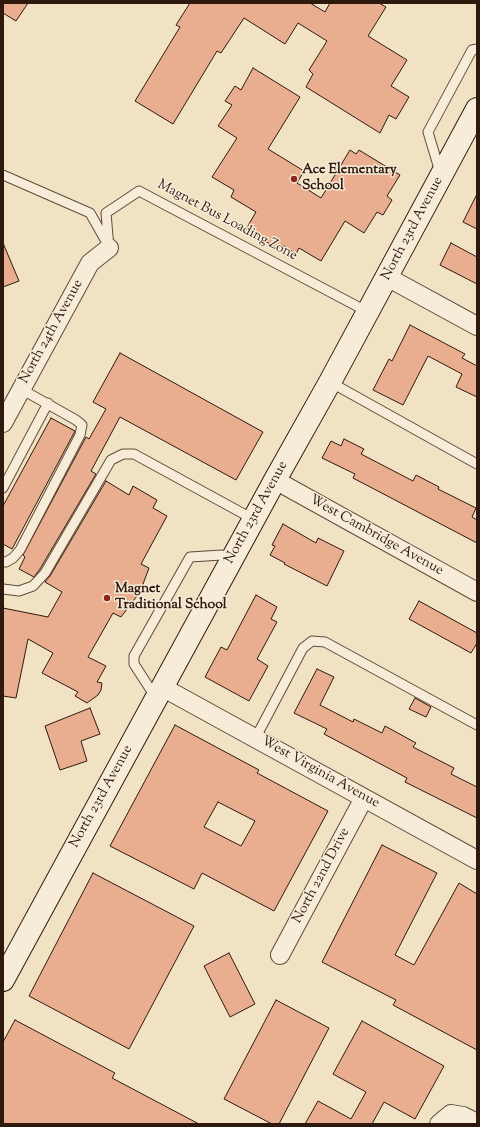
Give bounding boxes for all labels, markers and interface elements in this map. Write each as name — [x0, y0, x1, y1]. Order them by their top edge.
place label: Ace Elementary School — [302, 163, 397, 196]
marker: Ace Elementary School — [289, 174, 299, 184]
street label: North 23rd Avenue — [379, 174, 447, 284]
street label: Magnet Bus Loading Zone — [154, 177, 300, 265]
street label: North 24th Avenue — [17, 277, 87, 387]
street label: North 23rd Avenue — [222, 459, 292, 567]
street label: West Cambridge Avenue — [306, 492, 446, 580]
place label: Magnet Traditional School — [115, 582, 227, 614]
marker: Magnet Traditional School — [102, 593, 112, 603]
street label: West Virginia Avenue — [258, 733, 382, 813]
street label: North 23rd Avenue — [67, 743, 137, 851]
street label: North 22nd Drive — [290, 825, 354, 927]

